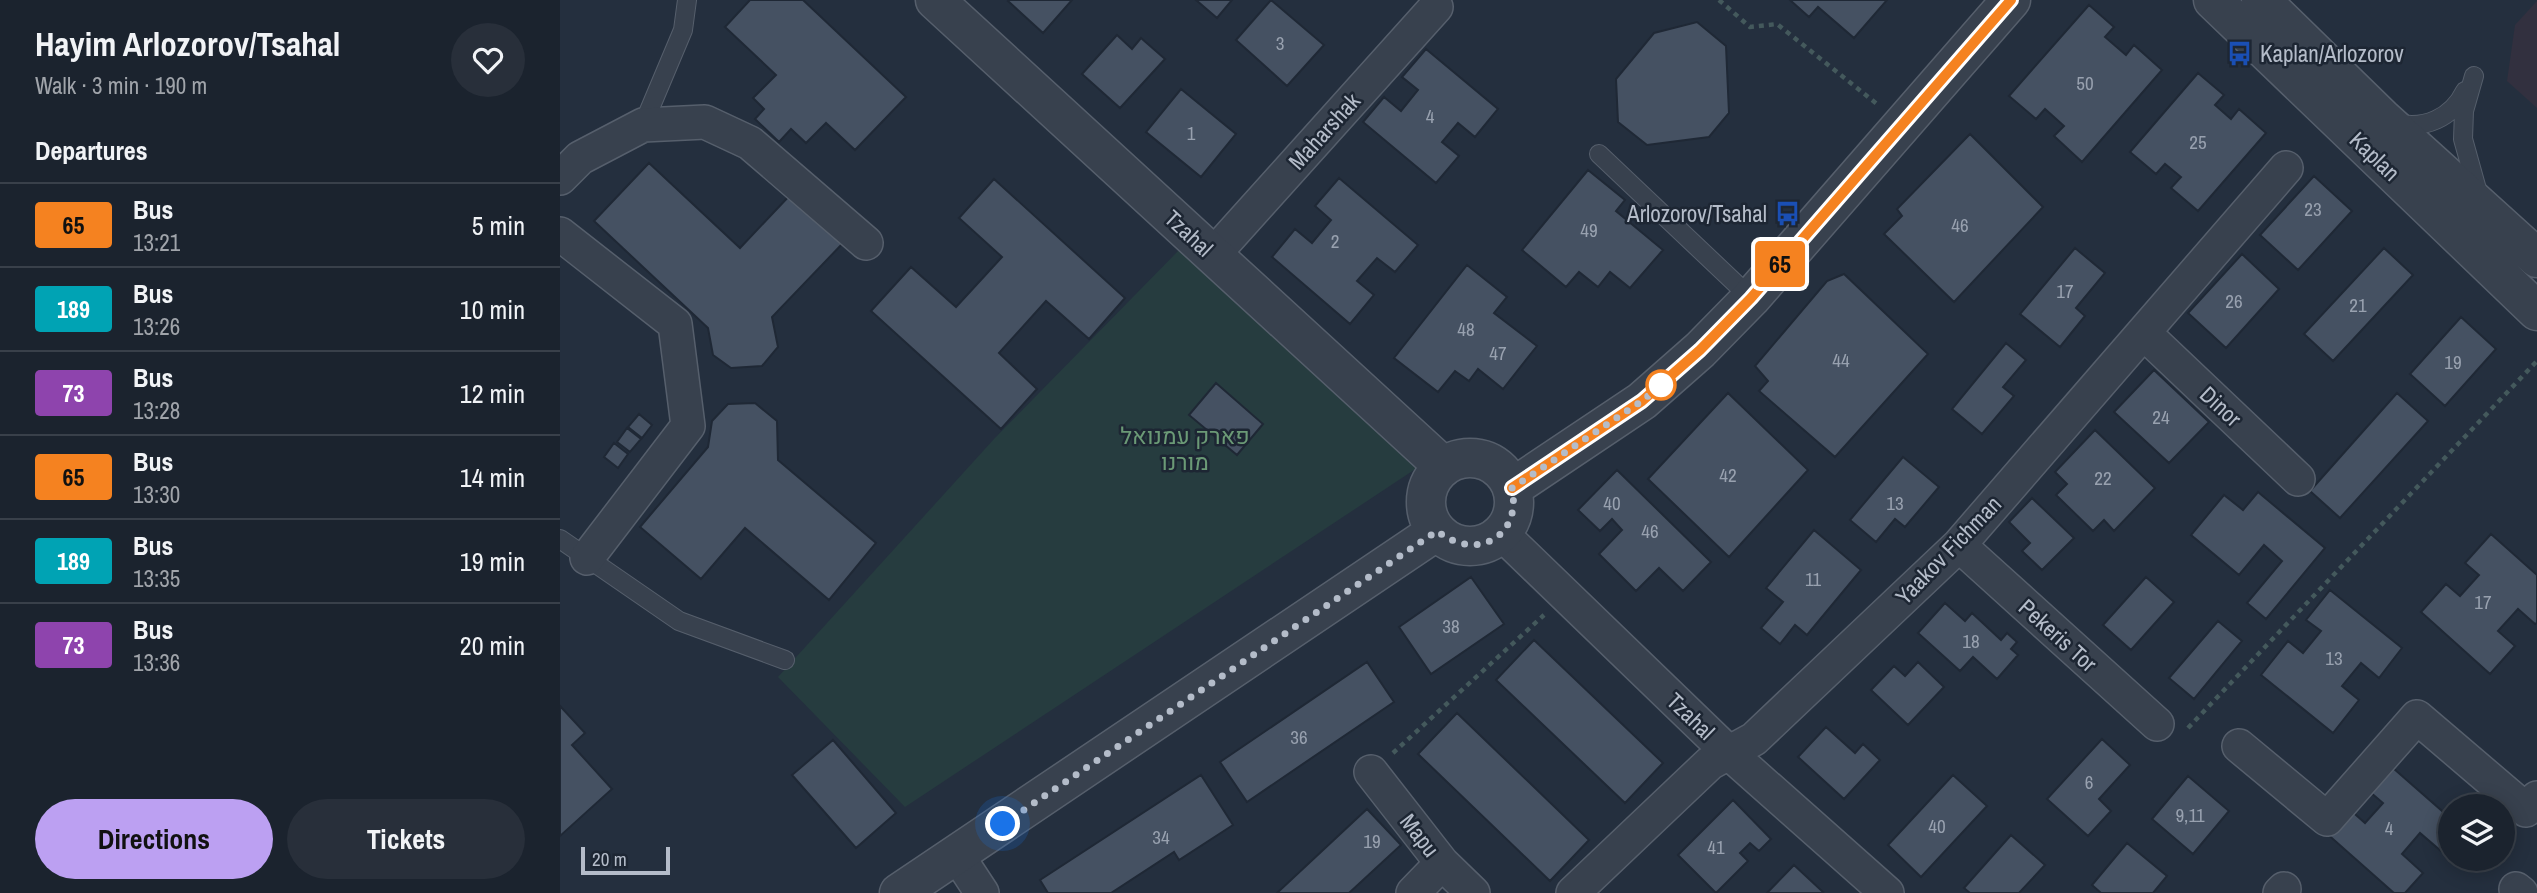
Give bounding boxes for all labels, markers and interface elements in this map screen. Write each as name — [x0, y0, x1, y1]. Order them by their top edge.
text: Hayim Arlozorov/Tsahal — [35, 22, 340, 66]
button: heart — [451, 23, 525, 97]
house number: 3 — [1276, 30, 1284, 56]
place label: Kaplan/Arlozorov — [2260, 38, 2404, 69]
bus stop icon: Kaplan/Arlozorov — [2226, 39, 2254, 67]
text: Walk · 3 min · 190 m — [35, 70, 207, 101]
house number: 50 — [2076, 70, 2094, 96]
street label: Maharshak — [1281, 86, 1367, 176]
house number: 4 — [1426, 103, 1435, 129]
house number: 1 — [1187, 120, 1196, 146]
street label: Kaplan — [2343, 124, 2407, 188]
house number: 25 — [2189, 129, 2207, 155]
text: Departures — [35, 133, 148, 168]
text: Bus — [133, 192, 173, 227]
house number: 23 — [2304, 196, 2322, 222]
place label: Arlozorov/Tsahal — [1626, 198, 1767, 229]
bus stop icon: Arlozorov/Tsahal — [1773, 199, 1801, 227]
street label: Tzahal — [1158, 203, 1220, 263]
text: 5 min — [472, 208, 525, 243]
text: 65 — [63, 209, 84, 241]
house number: 46 — [1951, 212, 1969, 238]
house number: 49 — [1580, 217, 1598, 243]
text: 13:21 — [133, 227, 180, 258]
house number: 2 — [1331, 228, 1339, 254]
line badge: 65 — [1748, 241, 1812, 287]
text: 65 — [1769, 248, 1791, 280]
text: Bus — [133, 276, 173, 311]
house number: 17 — [2056, 278, 2074, 304]
house number: 26 — [2225, 288, 2243, 314]
text: 10 min — [460, 292, 525, 327]
house number: 21 — [2349, 292, 2367, 318]
text: 189 — [57, 293, 90, 325]
text: 13:26 — [133, 311, 180, 342]
house number: 48 — [1457, 316, 1475, 342]
house number: 47 — [1489, 340, 1507, 366]
house number: 44 — [1832, 347, 1850, 373]
house number: 19 — [2444, 349, 2462, 375]
text: Bus — [133, 360, 173, 395]
unlabelled marker — [1646, 370, 1676, 400]
text: 12 min — [460, 376, 525, 411]
text: 73 — [63, 377, 84, 409]
street label: Dinor — [2194, 379, 2249, 434]
text: 13:28 — [133, 395, 180, 426]
house number: 24 — [2152, 404, 2170, 430]
park label: פארק עמנואל מורנו — [1120, 420, 1250, 477]
text: Bus — [133, 444, 173, 479]
text: 14 min — [460, 460, 525, 495]
text: 65 — [63, 461, 84, 493]
house number: 42 — [1719, 462, 1737, 488]
house number: 22 — [2094, 465, 2112, 491]
text: 13:30 — [133, 479, 180, 510]
street label: Yaakov Fichman — [1888, 489, 2008, 611]
house number: 40 — [1603, 490, 1621, 516]
house number: 13 — [1886, 490, 1904, 516]
house number: 46 — [1641, 518, 1659, 544]
text: Bus — [133, 528, 173, 563]
text: 19 min — [460, 544, 525, 579]
text: 189 — [57, 545, 90, 577]
text: 13:35 — [133, 563, 180, 594]
house number: 11 — [1805, 566, 1821, 592]
house number: 17 — [2474, 589, 2492, 615]
street label: Pekeris Tor — [2012, 592, 2104, 679]
text: Bus — [133, 612, 173, 647]
house number: 38 — [1442, 613, 1460, 639]
text: 20 min — [460, 628, 525, 663]
house number: 18 — [1962, 628, 1980, 654]
text: 73 — [63, 629, 84, 661]
house number: 13 — [2325, 645, 2343, 671]
text: 13:36 — [133, 647, 180, 678]
street label: Tzahal — [1660, 686, 1722, 746]
house number: 36 — [1290, 724, 1308, 750]
house number: 6 — [2085, 769, 2093, 795]
map controls — [2438, 794, 2515, 871]
button: layers — [2438, 794, 2515, 871]
button: Directions — [35, 799, 273, 879]
button: Tickets — [287, 799, 525, 879]
house number: 9,11 — [2175, 802, 2205, 828]
your location — [985, 806, 1020, 841]
street label: Mapu — [1393, 807, 1447, 863]
house number: 40 — [1928, 813, 1946, 839]
house number: 4 — [2385, 815, 2394, 841]
house number: 34 — [1152, 824, 1170, 850]
house number: 19 — [1363, 828, 1381, 854]
house number: 41 — [1707, 834, 1725, 860]
scale bar — [581, 844, 670, 876]
text: 20 m — [592, 846, 627, 872]

